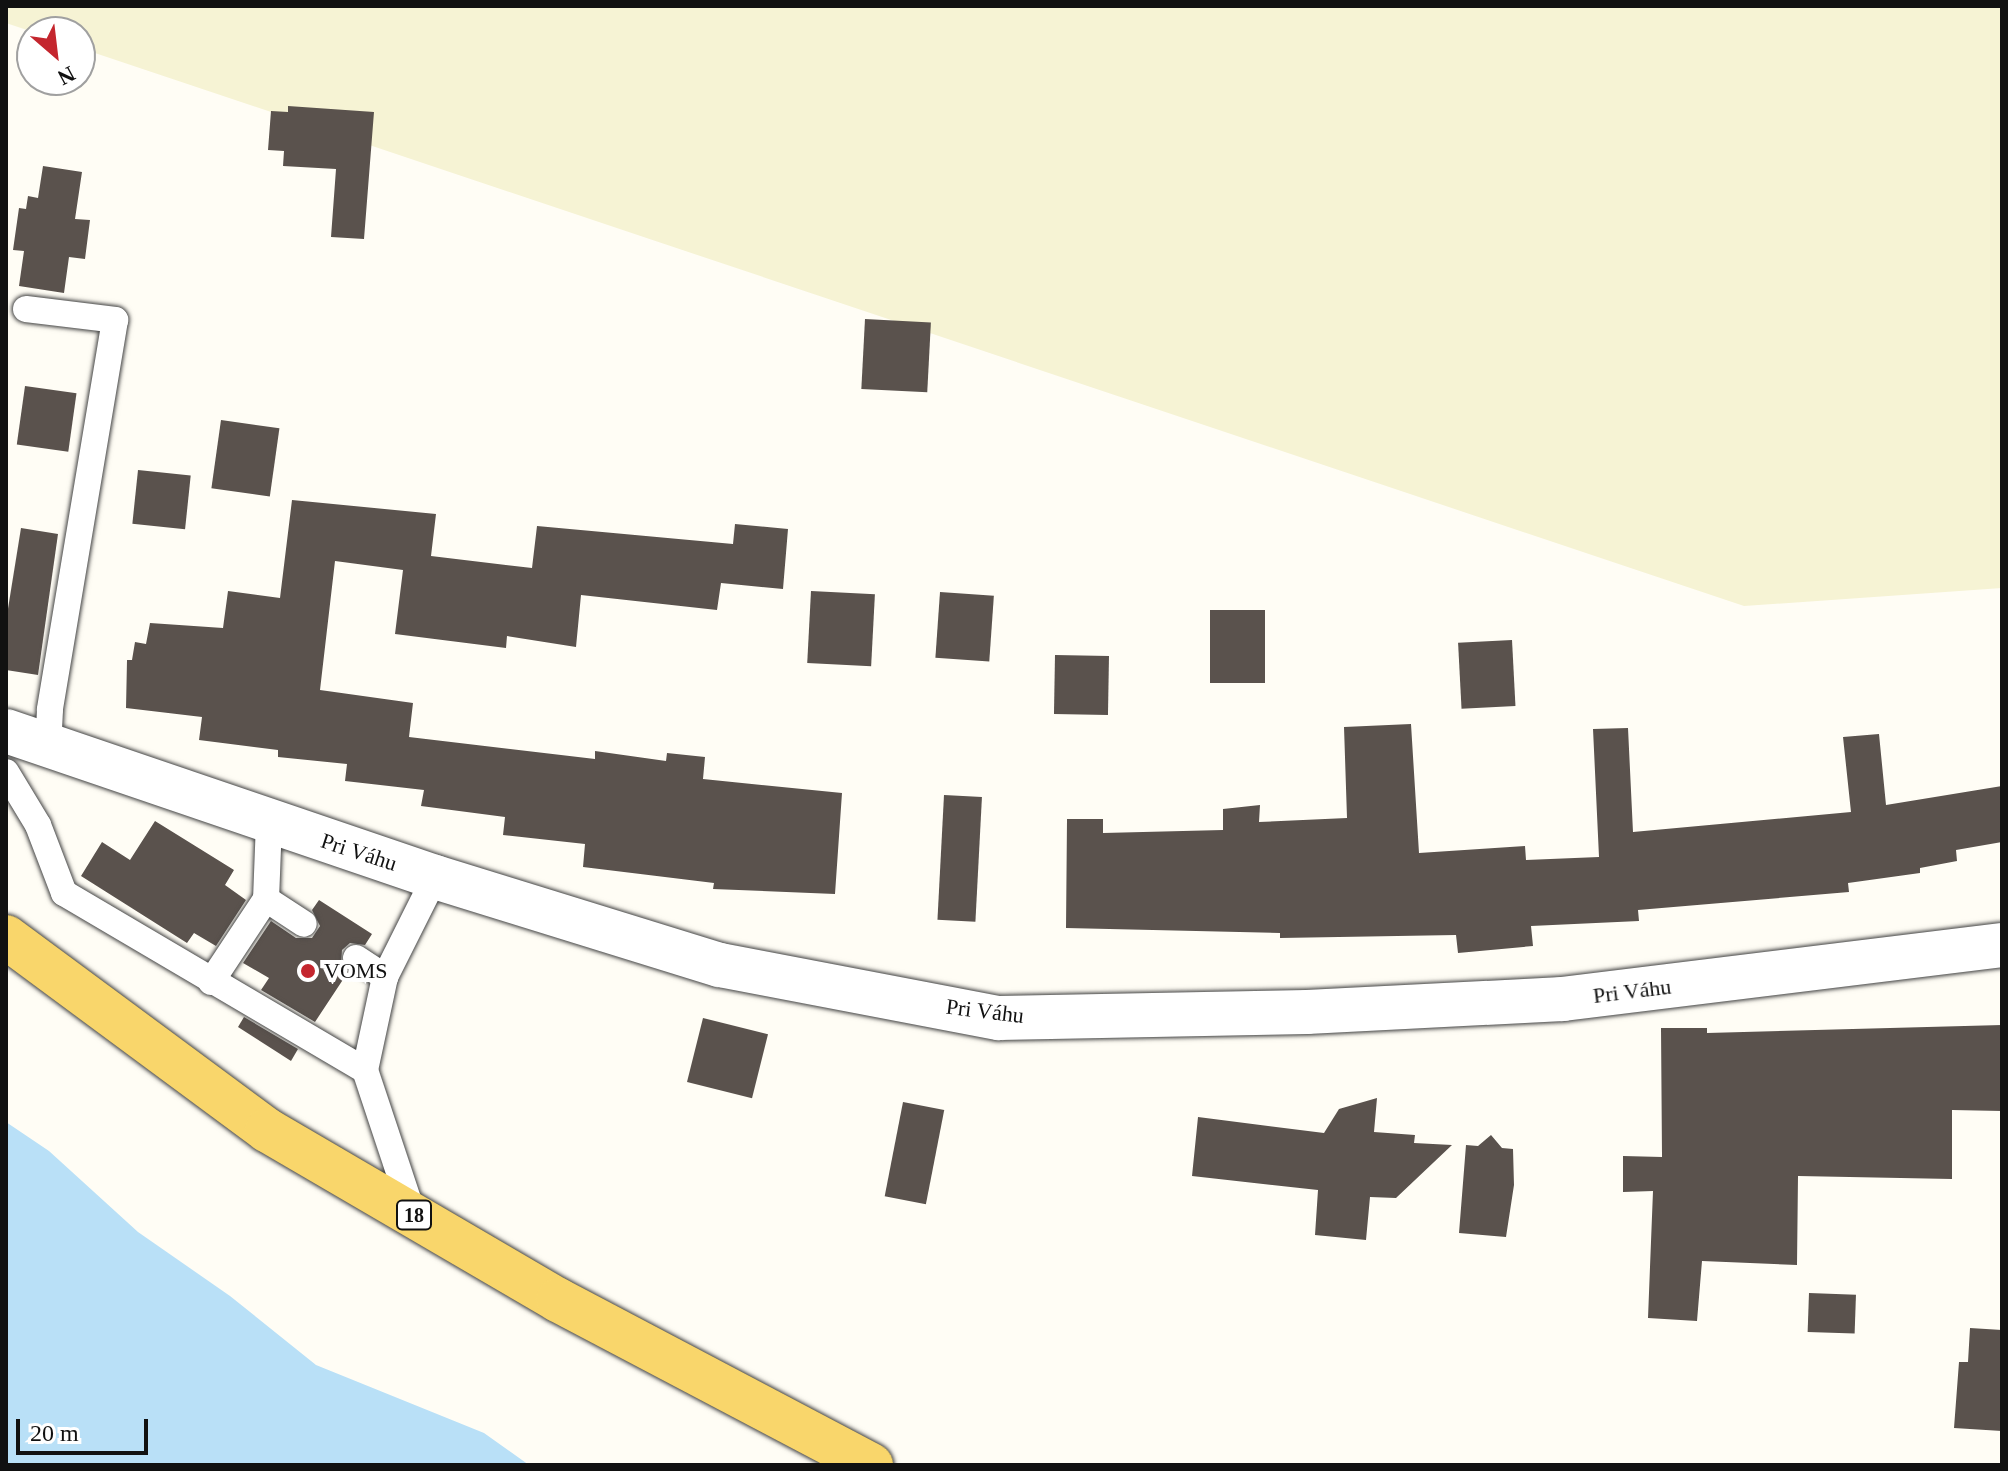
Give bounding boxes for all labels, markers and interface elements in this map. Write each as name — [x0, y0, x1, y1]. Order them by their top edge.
north arrow — [16, 16, 96, 96]
text: N — [54, 61, 79, 91]
street label: Pri Váhu — [317, 827, 401, 877]
place label: VOMS — [324, 958, 388, 984]
marker: VOMS — [299, 962, 317, 980]
street label: Pri Váhu — [1591, 973, 1673, 1009]
street label: Pri Váhu — [944, 993, 1026, 1029]
road number: 18 — [396, 1199, 432, 1231]
scale bar — [20, 1403, 152, 1453]
text: 20 m — [30, 1420, 79, 1446]

